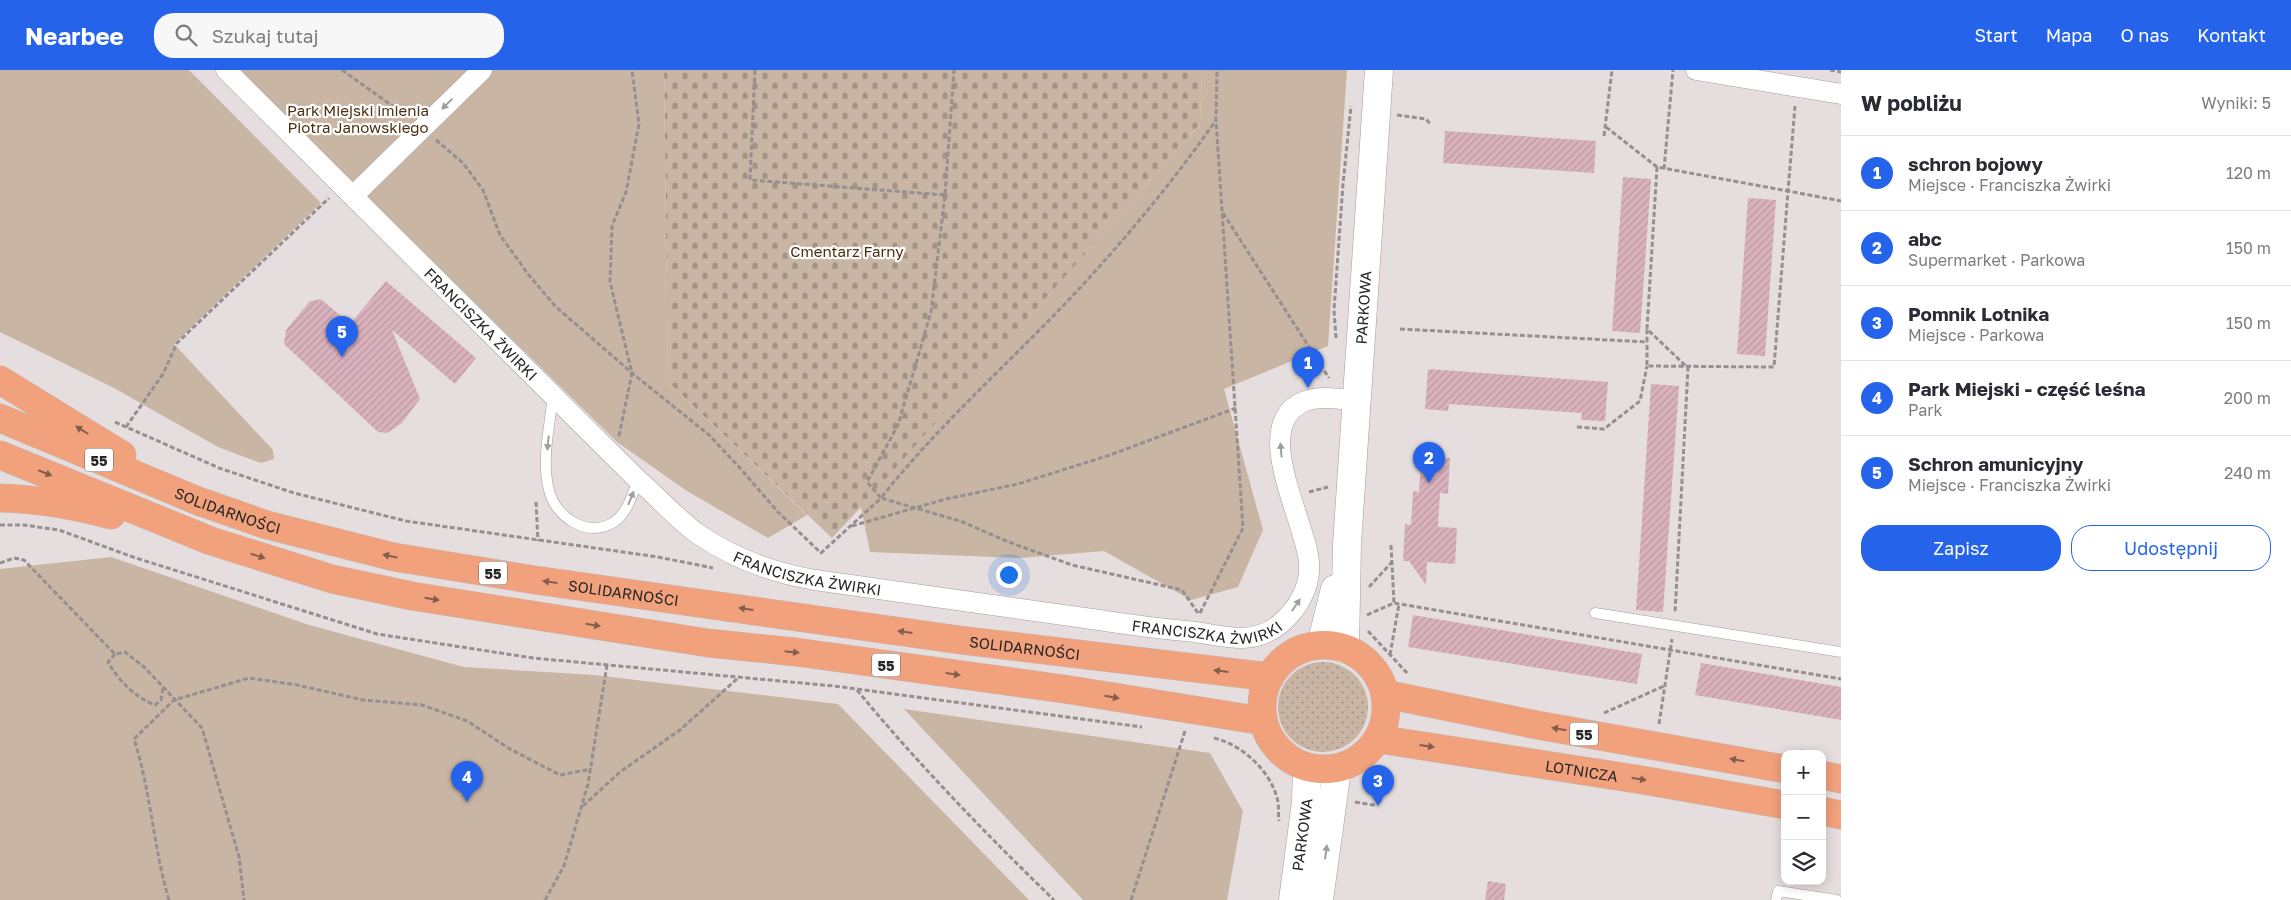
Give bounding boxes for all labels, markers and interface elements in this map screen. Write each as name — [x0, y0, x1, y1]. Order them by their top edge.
search box — [154, 13, 504, 58]
text: Nearbee — [25, 21, 124, 50]
icon: search — [172, 21, 200, 49]
text: Szukaj tutaj — [212, 24, 319, 47]
text: Start — [1975, 24, 2018, 46]
text: Mapa — [2046, 24, 2093, 46]
text: O nas — [2121, 24, 2169, 46]
text: Kontakt — [2197, 24, 2266, 46]
text: W pobliżu — [1861, 90, 1962, 116]
text: Wyniki: 5 — [2201, 93, 2271, 113]
one-way arrow — [441, 98, 453, 110]
park label: Park Miejski imienia Piotra Janowskiego — [287, 101, 429, 136]
text: schron bojowy — [1908, 152, 2043, 175]
text: 1 — [1873, 163, 1881, 183]
text: 120 m — [2226, 163, 2271, 183]
text: Miejsce · Franciszka Żwirki — [1908, 175, 2111, 195]
text: abc — [1908, 227, 1942, 250]
text: 2 — [1872, 238, 1882, 258]
text: 150 m — [2226, 238, 2271, 258]
park label: Cmentarz Farny — [790, 242, 904, 260]
text: Supermarket · Parkowa — [1908, 250, 2085, 270]
street label: FRANCISZKA ŻWIRKI — [421, 264, 541, 384]
street label: PARKOWA — [1352, 270, 1374, 345]
text: Pomnik Lotnika — [1908, 302, 2049, 325]
text: 3 — [1872, 313, 1882, 333]
text: 150 m — [2226, 313, 2271, 333]
pin: 5 — [326, 316, 358, 357]
text: Miejsce · Parkowa — [1908, 325, 2044, 345]
pin: 1 — [1292, 347, 1324, 388]
text: Park Miejski - część leśna — [1908, 377, 2145, 400]
text: 4 — [1872, 388, 1882, 408]
text: 200 m — [2224, 388, 2271, 408]
text: Park — [1908, 400, 1943, 420]
one-way arrow — [75, 425, 89, 435]
one-way arrow — [544, 435, 552, 451]
one-way arrow — [1276, 441, 1284, 457]
pin: 2 — [1413, 442, 1445, 483]
road number: 55 — [85, 448, 113, 472]
text: Schron amunicyjny — [1908, 452, 2083, 475]
text: 5 — [1872, 463, 1882, 483]
text: 240 m — [2224, 463, 2271, 483]
one-way arrow — [38, 470, 52, 478]
text: Miejsce · Franciszka Żwirki — [1908, 475, 2111, 495]
street label: SOLIDARNOŚCI — [172, 483, 283, 537]
one-way arrow — [628, 490, 635, 505]
button: Zapisz — [1861, 525, 2061, 571]
button: Udostępnij — [2071, 525, 2271, 571]
street label: FRANCISZKA ŻWIRKI — [731, 547, 883, 599]
one-way arrow — [251, 552, 266, 560]
one-way arrow — [383, 552, 398, 560]
road number: 55 — [479, 562, 507, 584]
your location — [996, 562, 1022, 588]
street label: SOLIDARNOŚCI — [567, 576, 680, 609]
one-way arrow — [542, 578, 558, 586]
one-way arrow — [425, 596, 441, 604]
one-way arrow — [1291, 598, 1301, 612]
one-way arrow — [738, 605, 754, 613]
street label: FRANCISZKA ŻWIRKI — [1131, 616, 1285, 647]
one-way arrow — [585, 622, 601, 630]
one-way arrow — [897, 628, 913, 636]
street label: SOLIDARNOŚCI — [968, 632, 1081, 663]
one-way arrow — [784, 648, 800, 656]
road number: 55 — [872, 654, 900, 676]
one-way arrow — [1213, 667, 1229, 675]
one-way arrow — [945, 670, 961, 678]
one-way arrow — [1104, 693, 1120, 701]
road number: 55 — [1570, 722, 1598, 746]
one-way arrow — [1551, 725, 1567, 733]
one-way arrow — [1419, 742, 1435, 750]
map controls — [1781, 750, 1826, 885]
button: + — [1781, 750, 1826, 795]
street label: LOTNICZA — [1544, 756, 1619, 785]
one-way arrow — [1728, 756, 1744, 764]
pin: 4 — [451, 761, 483, 802]
pin: 3 — [1362, 765, 1394, 806]
one-way arrow — [1631, 776, 1647, 784]
button: − — [1781, 795, 1826, 840]
street label: PARKOWA — [1288, 797, 1315, 872]
button: layers — [1781, 840, 1826, 885]
one-way arrow — [1322, 843, 1330, 859]

